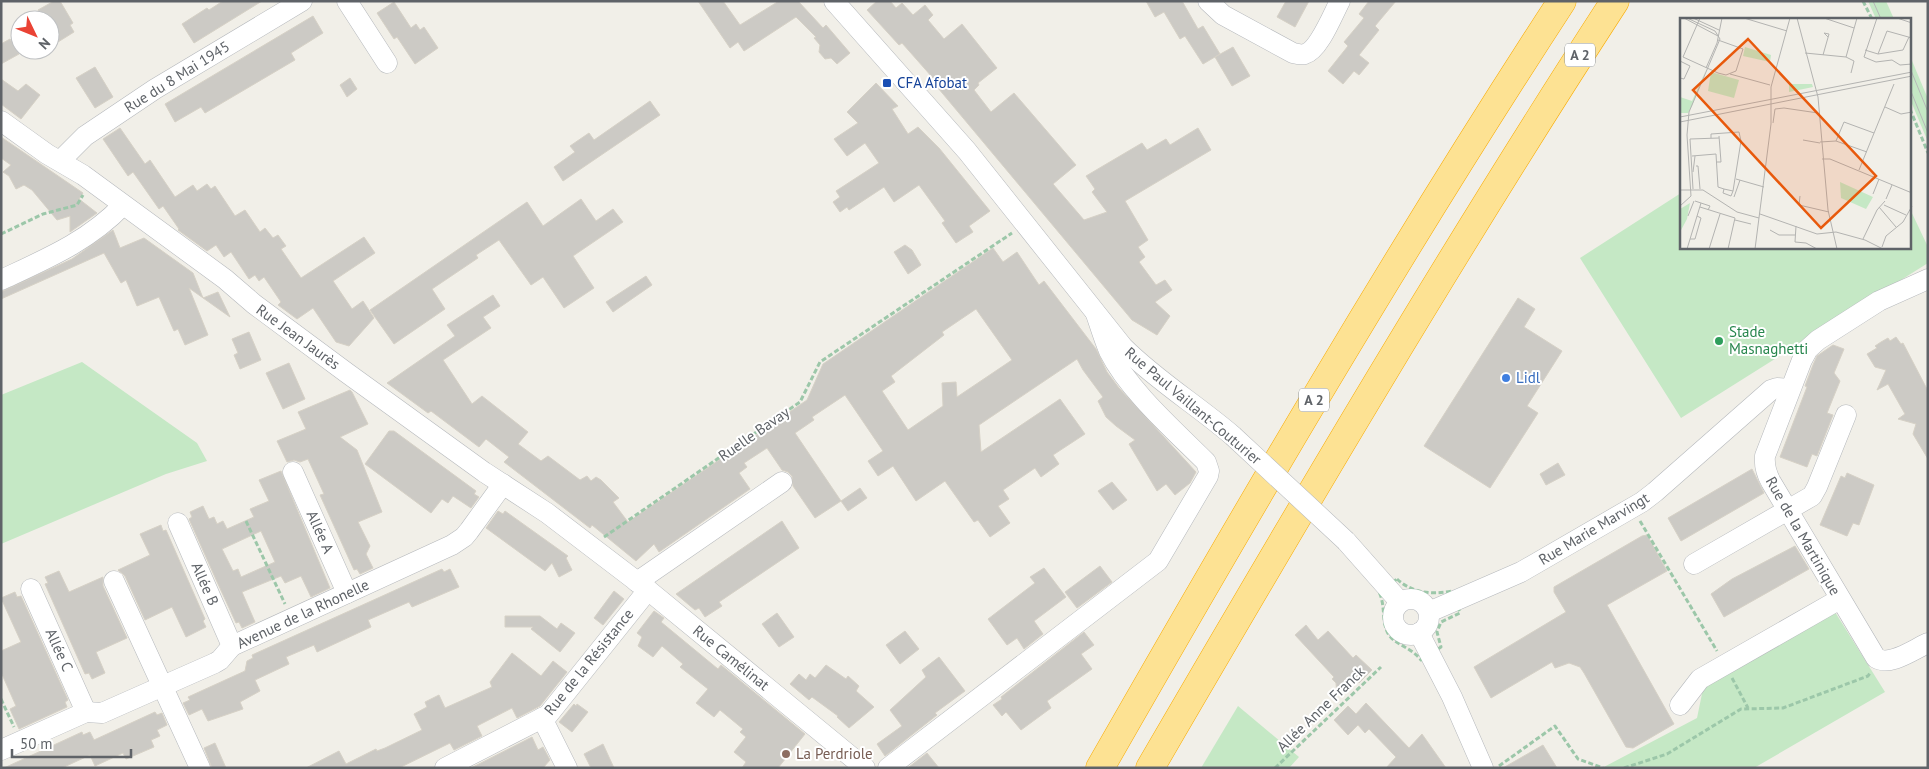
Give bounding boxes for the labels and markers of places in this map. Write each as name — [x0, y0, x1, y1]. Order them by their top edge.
place label: CFA Afobat — [897, 73, 967, 92]
marker: CFA Afobat — [881, 77, 893, 89]
place label: Stade Masnaghetti — [1729, 322, 1808, 358]
marker: Stade Masnaghetti — [1713, 335, 1725, 347]
place label: Lidl — [1516, 368, 1541, 387]
marker: Lidl — [1500, 372, 1512, 384]
place label: La Perdriole — [796, 744, 873, 763]
marker: La Perdriole — [780, 748, 792, 760]

